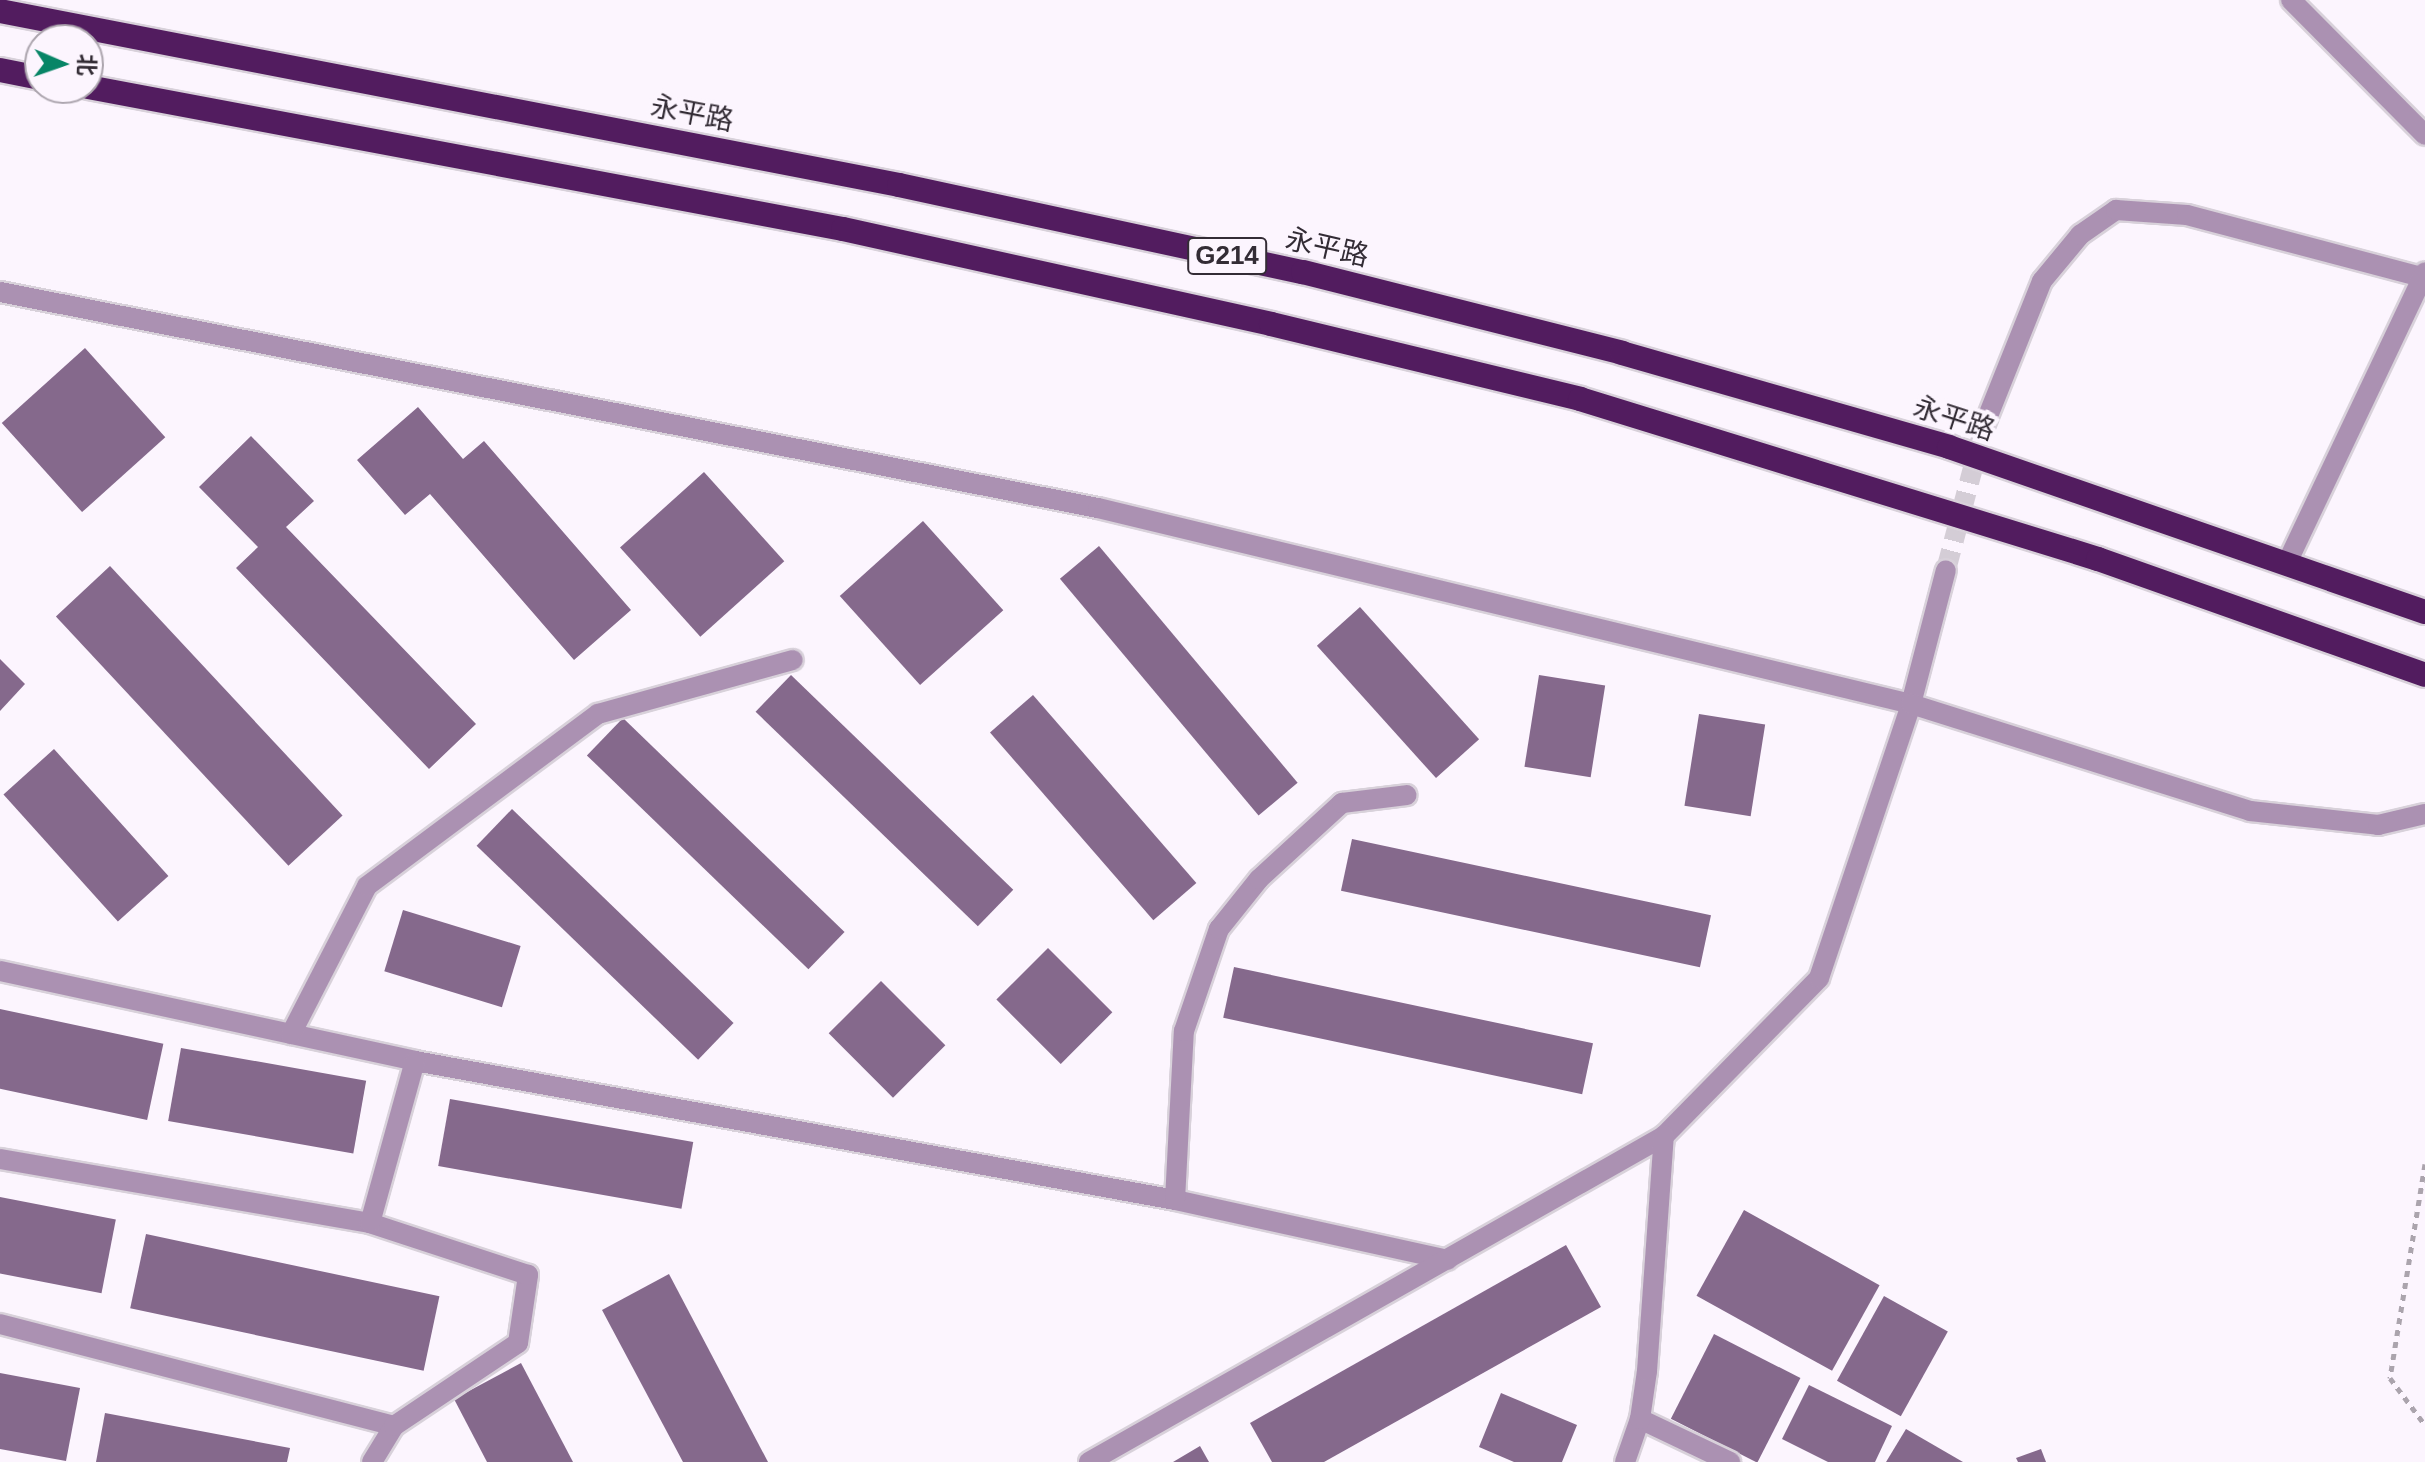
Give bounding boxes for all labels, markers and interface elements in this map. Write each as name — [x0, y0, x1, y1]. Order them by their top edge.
north arrow — [24, 24, 104, 104]
text: 北 — [74, 53, 99, 76]
street label: 永平路 — [648, 89, 736, 139]
street label: 永平路 — [1282, 222, 1372, 274]
road number: G214 — [1187, 234, 1267, 278]
street label: 永平路 — [1909, 390, 1999, 448]

